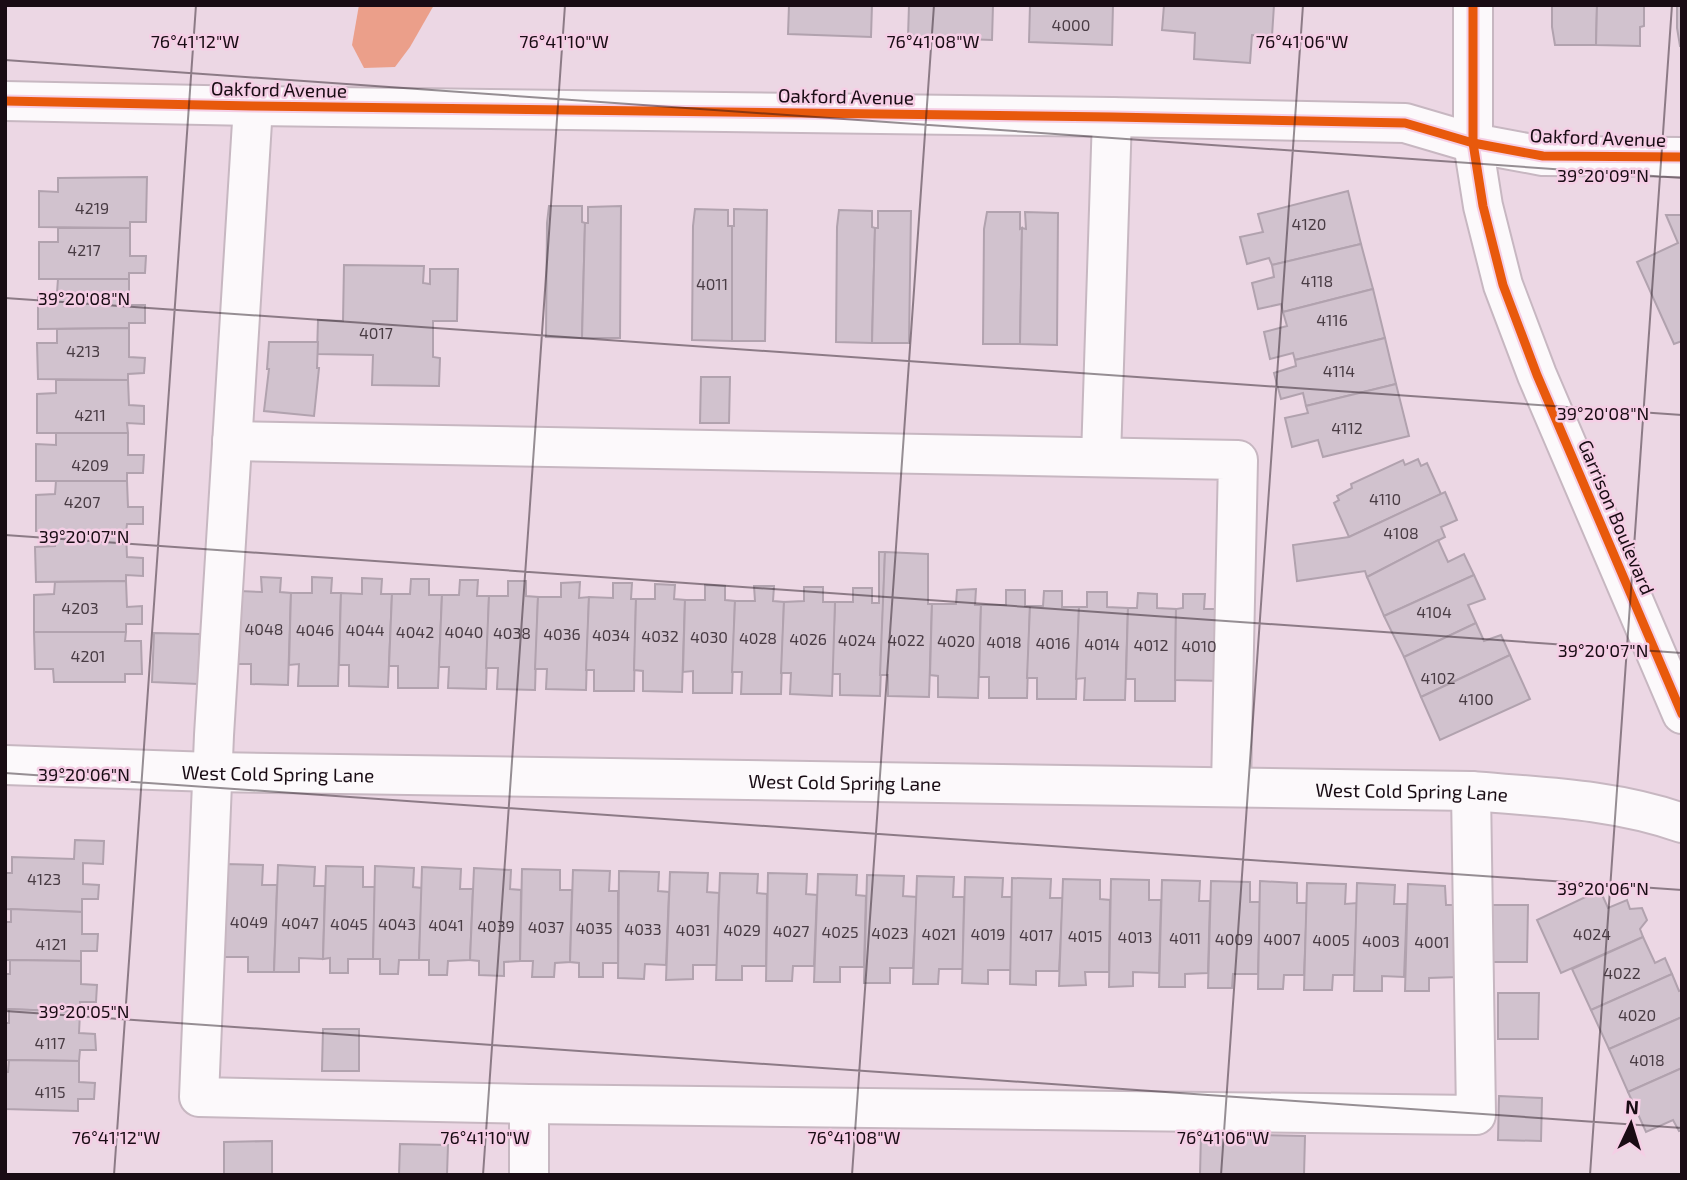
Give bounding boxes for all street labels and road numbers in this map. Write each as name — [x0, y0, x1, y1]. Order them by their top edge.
street label: Oakford Avenue — [211, 76, 347, 102]
street label: Oakford Avenue — [778, 83, 914, 109]
street label: Oakford Avenue — [1529, 123, 1667, 151]
street label: Garrison Boulevard — [1574, 436, 1660, 598]
street label: West Cold Spring Lane — [181, 759, 374, 786]
street label: West Cold Spring Lane — [748, 769, 941, 795]
street label: West Cold Spring Lane — [1315, 777, 1509, 805]

